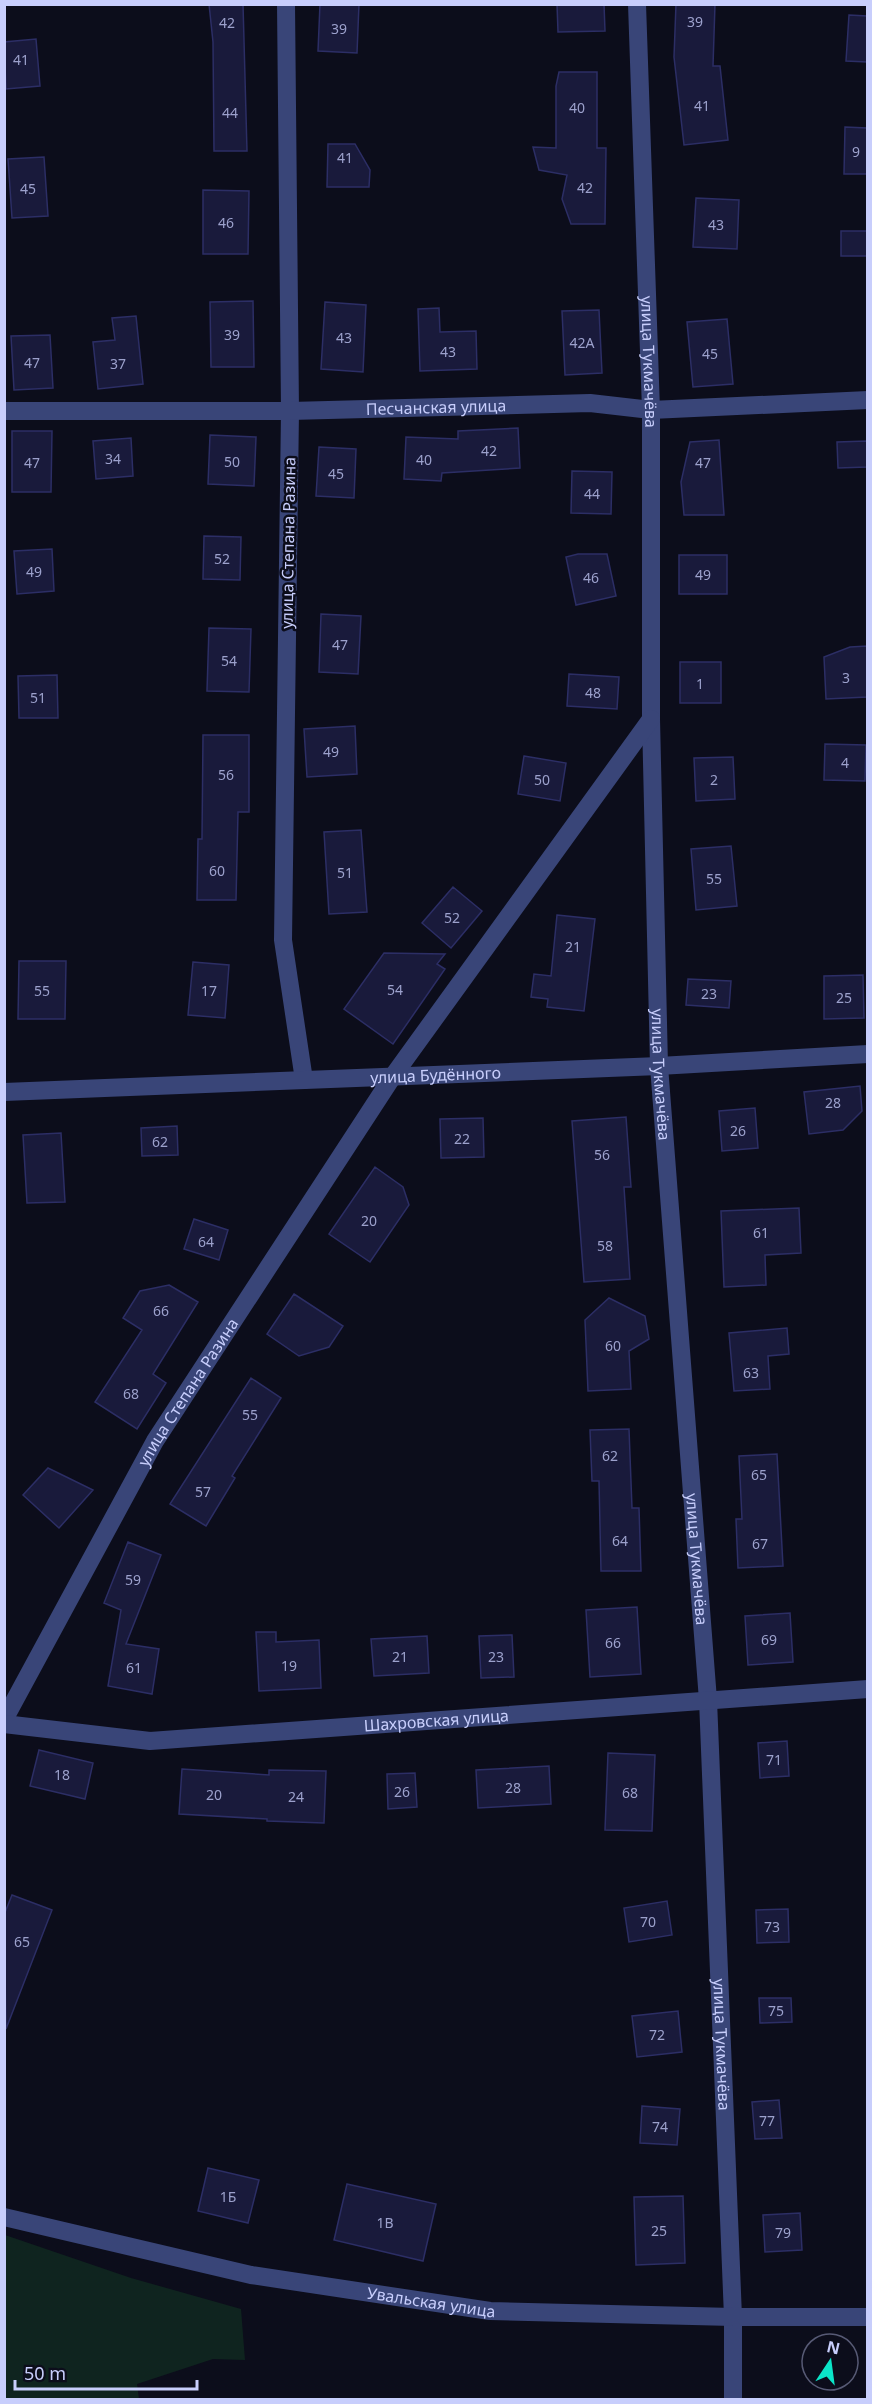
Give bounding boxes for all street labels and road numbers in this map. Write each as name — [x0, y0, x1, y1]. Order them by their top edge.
street label: улица Тукмачёва — [636, 295, 662, 428]
street label: Песчанская улица — [365, 394, 506, 420]
street label: улица Степана Разина — [276, 457, 300, 629]
street label: улица Тукмачёва — [647, 1008, 676, 1141]
street label: улица Будённого — [370, 1061, 501, 1088]
street label: улица Степана Разина — [132, 1314, 243, 1470]
street label: улица Тукмачёва — [681, 1492, 713, 1626]
street label: Шахровская улица — [363, 1704, 510, 1736]
street label: улица Тукмачёва — [708, 1978, 736, 2111]
street label: Увальская улица — [366, 2282, 496, 2322]

